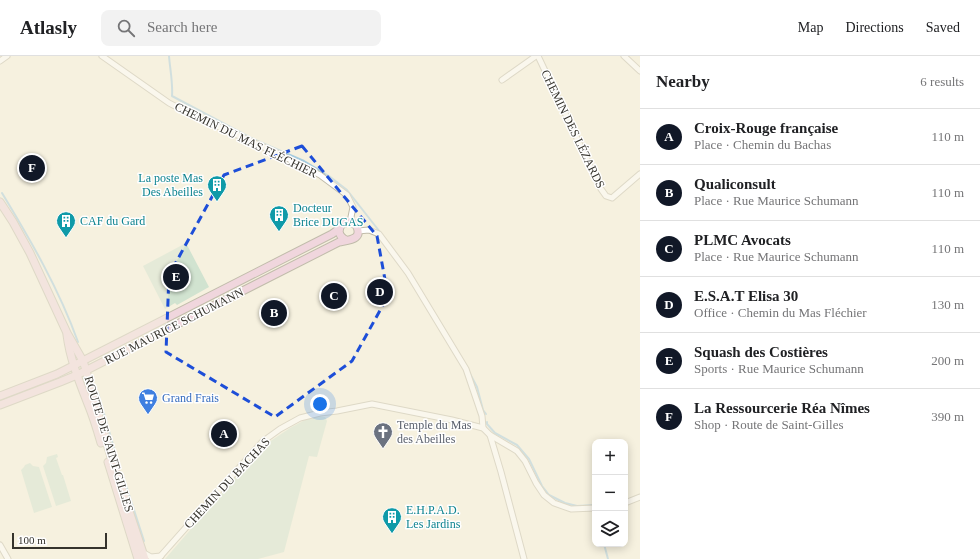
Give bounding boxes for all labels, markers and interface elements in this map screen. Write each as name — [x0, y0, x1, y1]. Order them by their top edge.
search box — [101, 10, 381, 46]
text: Atlasly — [20, 17, 77, 38]
icon: search — [115, 17, 137, 39]
text: Search here — [147, 19, 217, 35]
text: Map — [798, 20, 823, 35]
text: Directions — [845, 20, 904, 35]
text: Saved — [926, 20, 960, 35]
street label: CHEMIN DES LÉZARDS — [538, 68, 608, 190]
text: Nearby — [656, 72, 710, 91]
text: 6 results — [920, 74, 964, 89]
street label: CHEMIN DU MAS FLÉCHIER — [172, 99, 320, 181]
text: Croix-Rouge française — [694, 120, 838, 136]
text: A — [664, 129, 674, 144]
text: 110 m — [932, 129, 964, 144]
text: Place · Chemin du Bachas — [694, 137, 831, 152]
pin: F — [19, 153, 45, 183]
place label: La poste Mas Des Abeilles — [138, 171, 203, 199]
building icon: La poste Mas Des Abeilles — [206, 174, 228, 202]
text: Qualiconsult — [694, 176, 776, 192]
text: B — [665, 185, 673, 200]
text: 110 m — [932, 185, 964, 200]
text: Place · Rue Maurice Schumann — [694, 193, 859, 208]
place label: Docteur Brice DUGAS — [293, 201, 363, 229]
building icon: Docteur Brice DUGAS — [268, 204, 290, 232]
building icon: CAF du Gard — [55, 210, 77, 238]
place label: CAF du Gard — [80, 214, 145, 228]
text: PLMC Avocats — [694, 232, 791, 248]
text: C — [664, 241, 674, 256]
text: 110 m — [932, 241, 964, 256]
text: Place · Rue Maurice Schumann — [694, 249, 859, 264]
pin: E — [163, 262, 189, 292]
pin: D — [367, 277, 393, 307]
pin: C — [321, 281, 347, 311]
street label: RUE MAURICE SCHUMANN — [102, 285, 246, 367]
text: E.S.A.T Elisa 30 — [694, 288, 798, 304]
text: D — [664, 297, 674, 312]
text: 130 m — [931, 297, 964, 312]
pin: B — [261, 298, 287, 328]
text: Office · Chemin du Mas Fléchier — [694, 305, 867, 320]
text: Squash des Costières — [694, 344, 828, 360]
text: E — [665, 353, 673, 368]
text: 200 m — [931, 353, 964, 368]
text: Sports · Rue Maurice Schumann — [694, 361, 864, 376]
street label: ROUTE DE SAINT-GILLES — [82, 374, 136, 514]
supermarket icon: Grand Frais — [137, 387, 159, 415]
place label: Grand Frais — [162, 391, 219, 405]
your location — [310, 394, 330, 414]
text: La Ressourcerie Réa Nîmes — [694, 400, 870, 416]
text: F — [665, 409, 673, 424]
text: 390 m — [931, 409, 964, 424]
text: Shop · Route de Saint-Gilles — [694, 417, 844, 432]
place label: Temple du Mas des Abeilles — [397, 418, 472, 446]
pin: A — [211, 419, 237, 449]
church icon: Temple du Mas des Abeilles — [372, 421, 394, 449]
street label: CHEMIN DU BACHAS — [181, 434, 273, 532]
map controls — [592, 439, 628, 547]
button: + — [592, 439, 628, 475]
button: − — [592, 475, 628, 511]
place label: E.H.P.A.D. Les Jardins — [406, 503, 461, 531]
building icon: E.H.P.A.D. Les Jardins — [381, 506, 403, 534]
button: layers — [592, 511, 628, 547]
scale bar — [12, 531, 107, 550]
text: 100 m — [18, 534, 46, 546]

